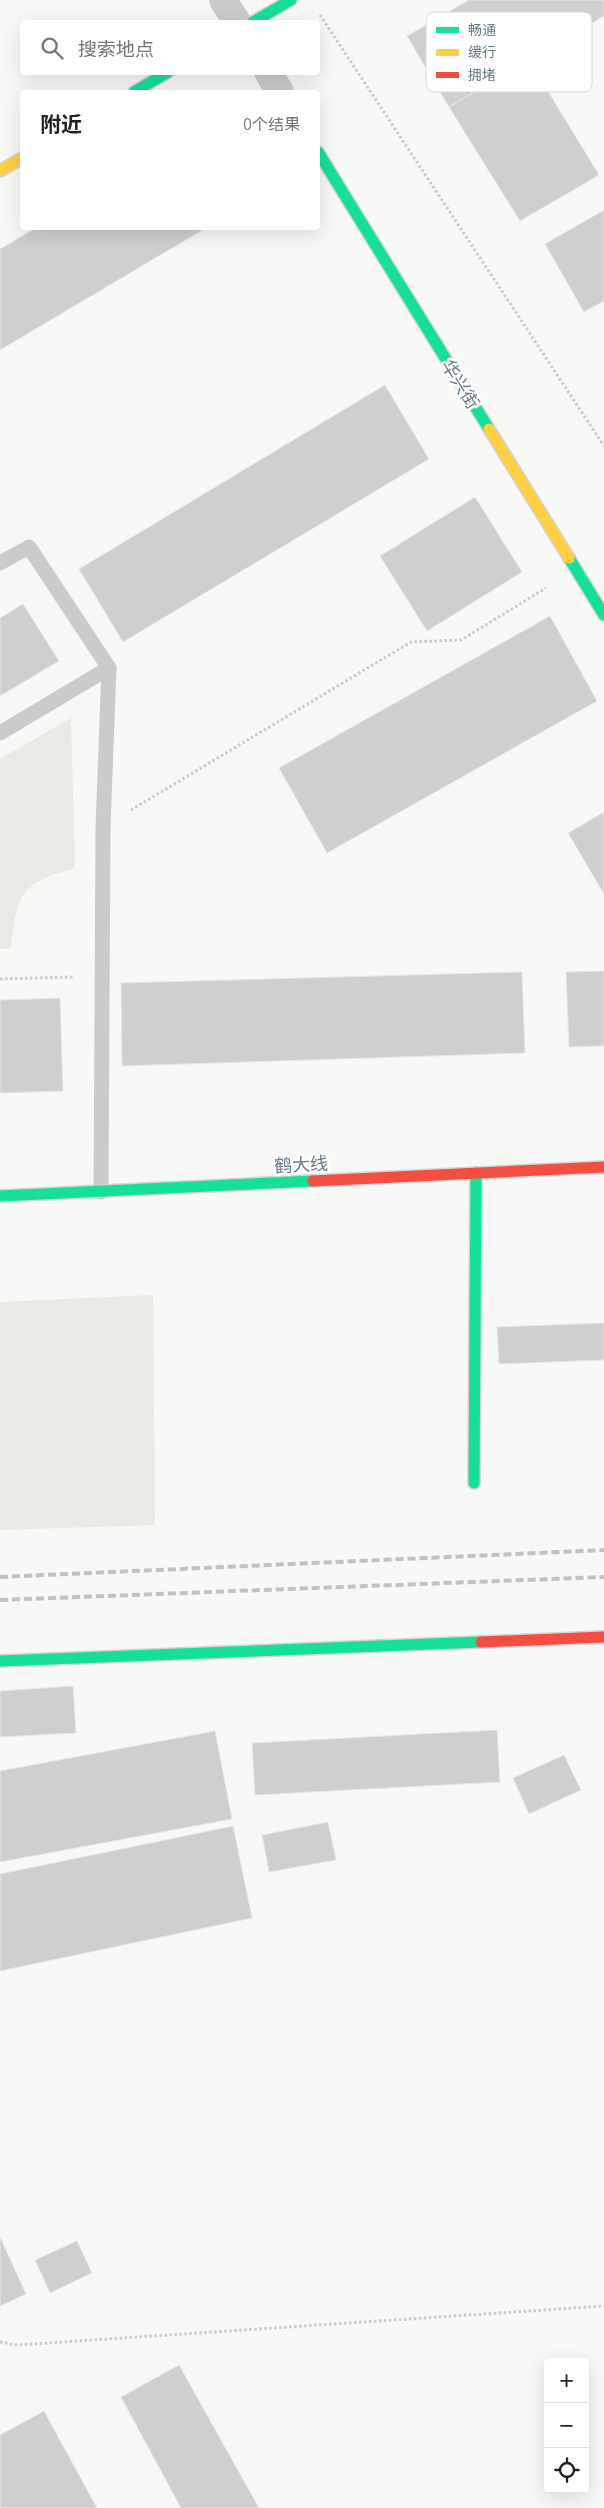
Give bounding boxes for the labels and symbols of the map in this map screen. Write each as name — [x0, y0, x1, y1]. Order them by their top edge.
legend — [426, 12, 592, 92]
text: 畅通 — [468, 22, 496, 38]
text: 缓行 — [468, 44, 496, 60]
text: 拥堵 — [468, 67, 496, 83]
street label: 华兴街 — [438, 356, 484, 412]
street label: 鹤大线 — [274, 1153, 328, 1175]

